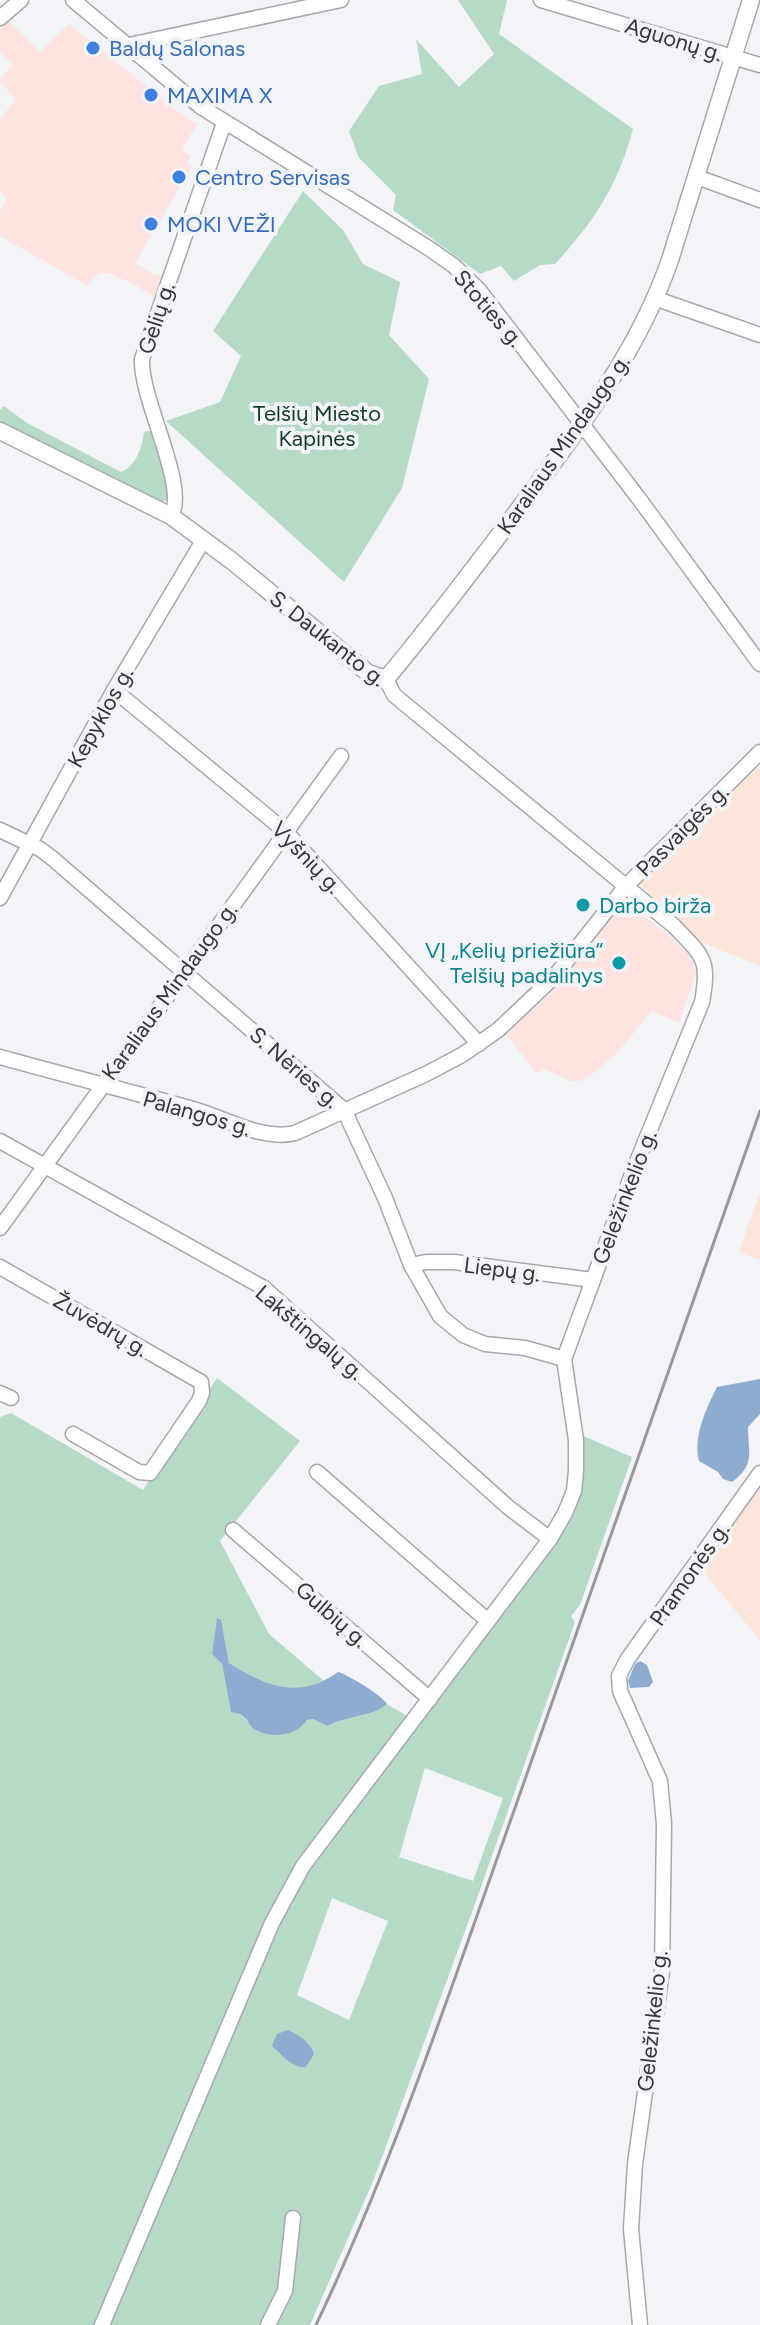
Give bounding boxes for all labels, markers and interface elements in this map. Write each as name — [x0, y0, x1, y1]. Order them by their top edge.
street label: Aguonų g. — [622, 12, 726, 67]
place label: Baldų Salonas — [109, 35, 245, 62]
marker: Baldų Salonas — [84, 39, 102, 57]
place label: MAXIMA X — [167, 82, 273, 109]
marker: MAXIMA X — [142, 86, 160, 104]
place label: Centro Servisas — [195, 164, 350, 191]
marker: Centro Servisas — [170, 168, 188, 186]
place label: MOKI VEŽI — [167, 211, 276, 238]
marker: MOKI VEŽI — [142, 215, 160, 233]
street label: Stoties g. — [448, 264, 529, 352]
street label: Gėlių g. — [132, 279, 181, 357]
street label: Karaliaus Mindaugo g. — [491, 349, 636, 539]
park label: Telšių Miesto Kapinės — [253, 400, 381, 452]
street label: S. Daukanto g. — [264, 585, 391, 692]
street label: Kepyklos g. — [62, 662, 139, 772]
street label: Pasvaigės g. — [631, 779, 734, 882]
street label: Vyšnių g. — [266, 816, 348, 899]
place label: Darbo birža — [599, 892, 711, 919]
marker: Darbo birža — [574, 896, 592, 914]
street label: Karaliaus Mindaugo g. — [96, 897, 243, 1085]
place label: VĮ „Kelių priežiūra“ Telšių padalinys — [425, 937, 603, 989]
marker: VĮ „Kelių priežiūra“ Telšių padalinys — [610, 954, 628, 972]
street label: S. Nėries g. — [244, 1021, 345, 1114]
street label: Palangos g. — [140, 1085, 254, 1142]
street label: Geležinkelio g. — [586, 1126, 662, 1268]
street label: Liepų g. — [462, 1251, 542, 1288]
street label: Lakštingalų g. — [250, 1279, 370, 1386]
street label: Žuvėdrų g. — [48, 1286, 153, 1362]
street label: Pramonės g. — [644, 1517, 735, 1631]
street label: Gulbių g. — [290, 1576, 373, 1653]
street label: Geležinkelio g. — [632, 1949, 673, 2093]

